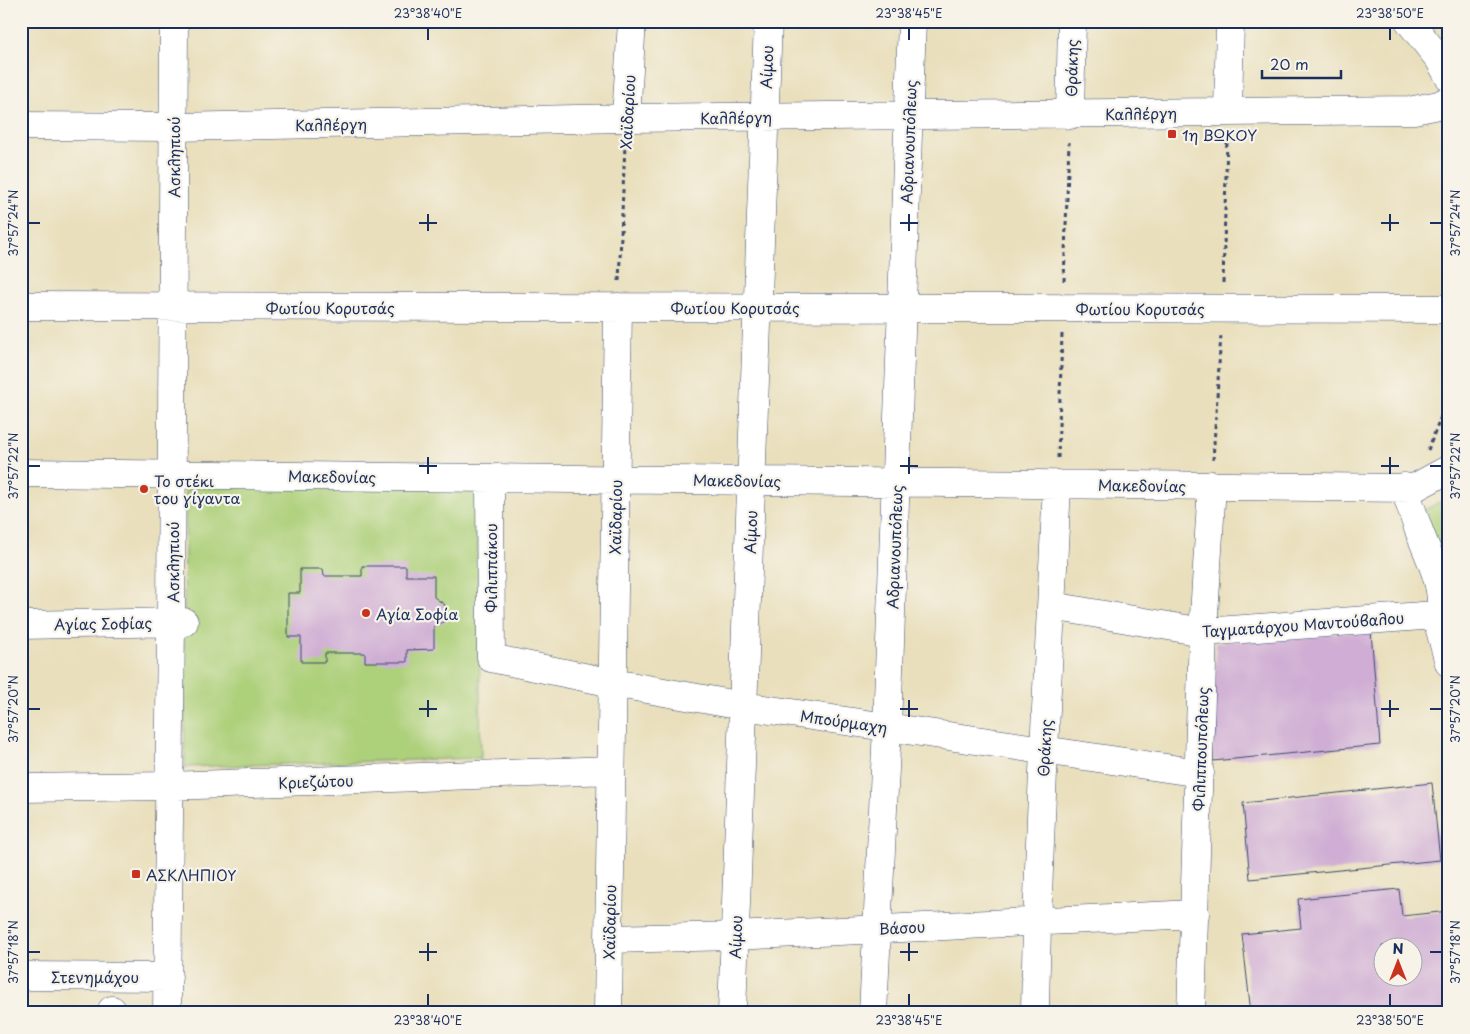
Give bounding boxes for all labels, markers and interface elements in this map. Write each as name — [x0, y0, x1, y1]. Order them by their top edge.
text: 23°38'40"E — [394, 4, 462, 22]
text: 23°38'45"E — [875, 4, 943, 22]
text: 23°38'50"E — [1356, 4, 1424, 22]
street label: Θράκης — [1059, 39, 1083, 97]
street label: Αίμου — [754, 45, 778, 89]
scale bar — [1262, 48, 1341, 80]
text: 20 m — [1270, 52, 1309, 75]
street label: Χαϊδαρίου — [614, 74, 640, 150]
street label: Αδριανουπόλεως — [894, 79, 922, 205]
street label: Καλλέργη — [1105, 101, 1177, 125]
street label: Καλλέργη — [700, 105, 772, 129]
street label: Καλλέργη — [295, 112, 367, 136]
street label: Ασκληπιού — [162, 116, 185, 198]
place label: 1η ΒΩΚΟΥ — [1182, 123, 1257, 146]
marker: 1η ΒΩΚΟΥ — [1166, 128, 1178, 140]
text: 37°57'24"N — [4, 190, 22, 257]
text: 37°57'24"N — [1446, 190, 1464, 257]
street label: Φωτίου Κορυτσάς — [265, 296, 395, 319]
street label: Φωτίου Κορυτσάς — [670, 296, 800, 319]
street label: Φωτίου Κορυτσάς — [1075, 297, 1205, 320]
text: 37°57'22"N — [4, 432, 22, 500]
text: 37°57'22"N — [1446, 432, 1464, 500]
street label: Μακεδονίας — [288, 464, 377, 488]
street label: Μακεδονίας — [693, 468, 782, 492]
place label: Το στέκι του γίγαντα — [154, 469, 241, 509]
street label: Μακεδονίας — [1098, 473, 1187, 497]
street label: Χαϊδαρίου — [603, 479, 627, 555]
marker: Το στέκι του γίγαντα — [138, 483, 150, 495]
street label: Αδριανουπόλεως — [880, 484, 908, 610]
street label: Αίμου — [738, 510, 762, 554]
street label: Ασκληπιού — [161, 521, 184, 603]
street label: Φιλιππάκου — [479, 523, 502, 613]
place label: Αγία Σοφία — [376, 602, 458, 625]
street label: Ταγματάρχου Μαντούβαλου — [1201, 605, 1405, 643]
marker: Αγία Σοφία — [360, 607, 372, 619]
street label: Αγίας Σοφίας — [54, 611, 152, 635]
text: 37°57'20"N — [4, 675, 22, 743]
text: 37°57'20"N — [1446, 675, 1464, 743]
street label: Φιλιππουπόλεως — [1186, 686, 1214, 812]
street label: Μπούρμαχη — [799, 703, 889, 739]
street label: Θράκης — [1031, 718, 1057, 777]
street label: Κριεζώτου — [278, 768, 354, 794]
place label: ΑΣΚΛΗΠΙΟΥ — [146, 863, 236, 886]
marker: ΑΣΚΛΗΠΙΟΥ — [130, 868, 142, 880]
street label: Χαϊδαρίου — [597, 884, 621, 960]
street label: Βάσου — [878, 914, 926, 940]
street label: Αίμου — [723, 915, 747, 959]
text: 37°57'18"N — [4, 920, 22, 984]
text: 37°57'18"N — [1446, 920, 1464, 984]
north arrow — [1372, 936, 1422, 986]
text: N — [1392, 938, 1404, 959]
street label: Στενημάχου — [51, 965, 139, 988]
text: 23°38'40"E — [394, 1011, 462, 1029]
text: 23°38'45"E — [875, 1011, 943, 1029]
text: 23°38'50"E — [1356, 1011, 1424, 1029]

